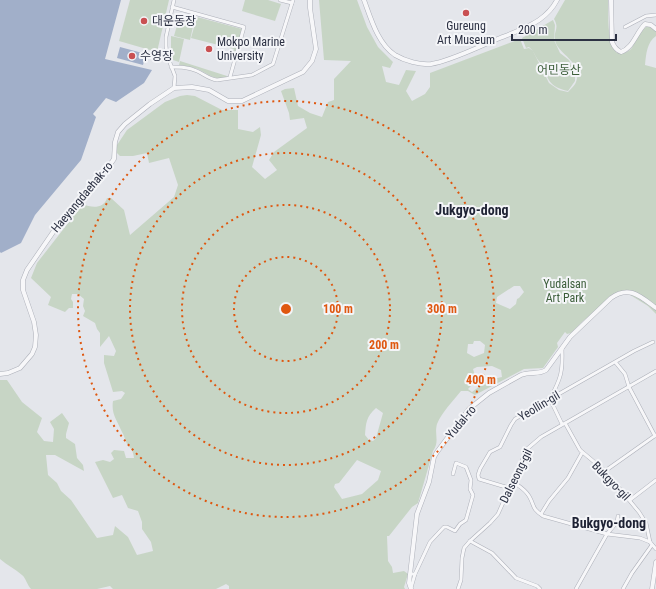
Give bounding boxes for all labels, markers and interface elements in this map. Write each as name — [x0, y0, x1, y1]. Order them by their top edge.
marker: Gureung Art Museum — [461, 8, 471, 18]
place label: 대운동장 — [152, 14, 196, 28]
marker: 대운동장 — [139, 16, 149, 26]
scale bar — [512, 16, 616, 42]
place label: Gureung Art Museum — [437, 19, 495, 47]
text: 200 m — [518, 23, 548, 37]
place label: Mokpo Marine University — [217, 35, 285, 63]
marker: Mokpo Marine University — [204, 44, 214, 54]
place label: 수영장 — [140, 49, 173, 63]
marker: 수영장 — [127, 51, 137, 61]
park label: 어민동산 — [537, 63, 581, 77]
street label: Haeyangdaehak-ro — [48, 159, 116, 235]
district label: Jukgyo-dong — [435, 202, 509, 218]
park label: Yudalsan Art Park — [543, 277, 587, 305]
centre of rings — [279, 302, 293, 316]
text: 100 m — [323, 302, 353, 316]
text: 300 m — [427, 302, 457, 316]
text: 200 m — [369, 338, 399, 352]
text: 400 m — [466, 373, 496, 387]
street label: Yeollin-gil — [516, 388, 562, 424]
street label: Yudal-ro — [443, 403, 479, 441]
street label: Dalseong-gil — [497, 447, 535, 505]
street label: Bukgyo-gil — [589, 459, 633, 503]
district label: Bukgyo-dong — [572, 515, 646, 531]

